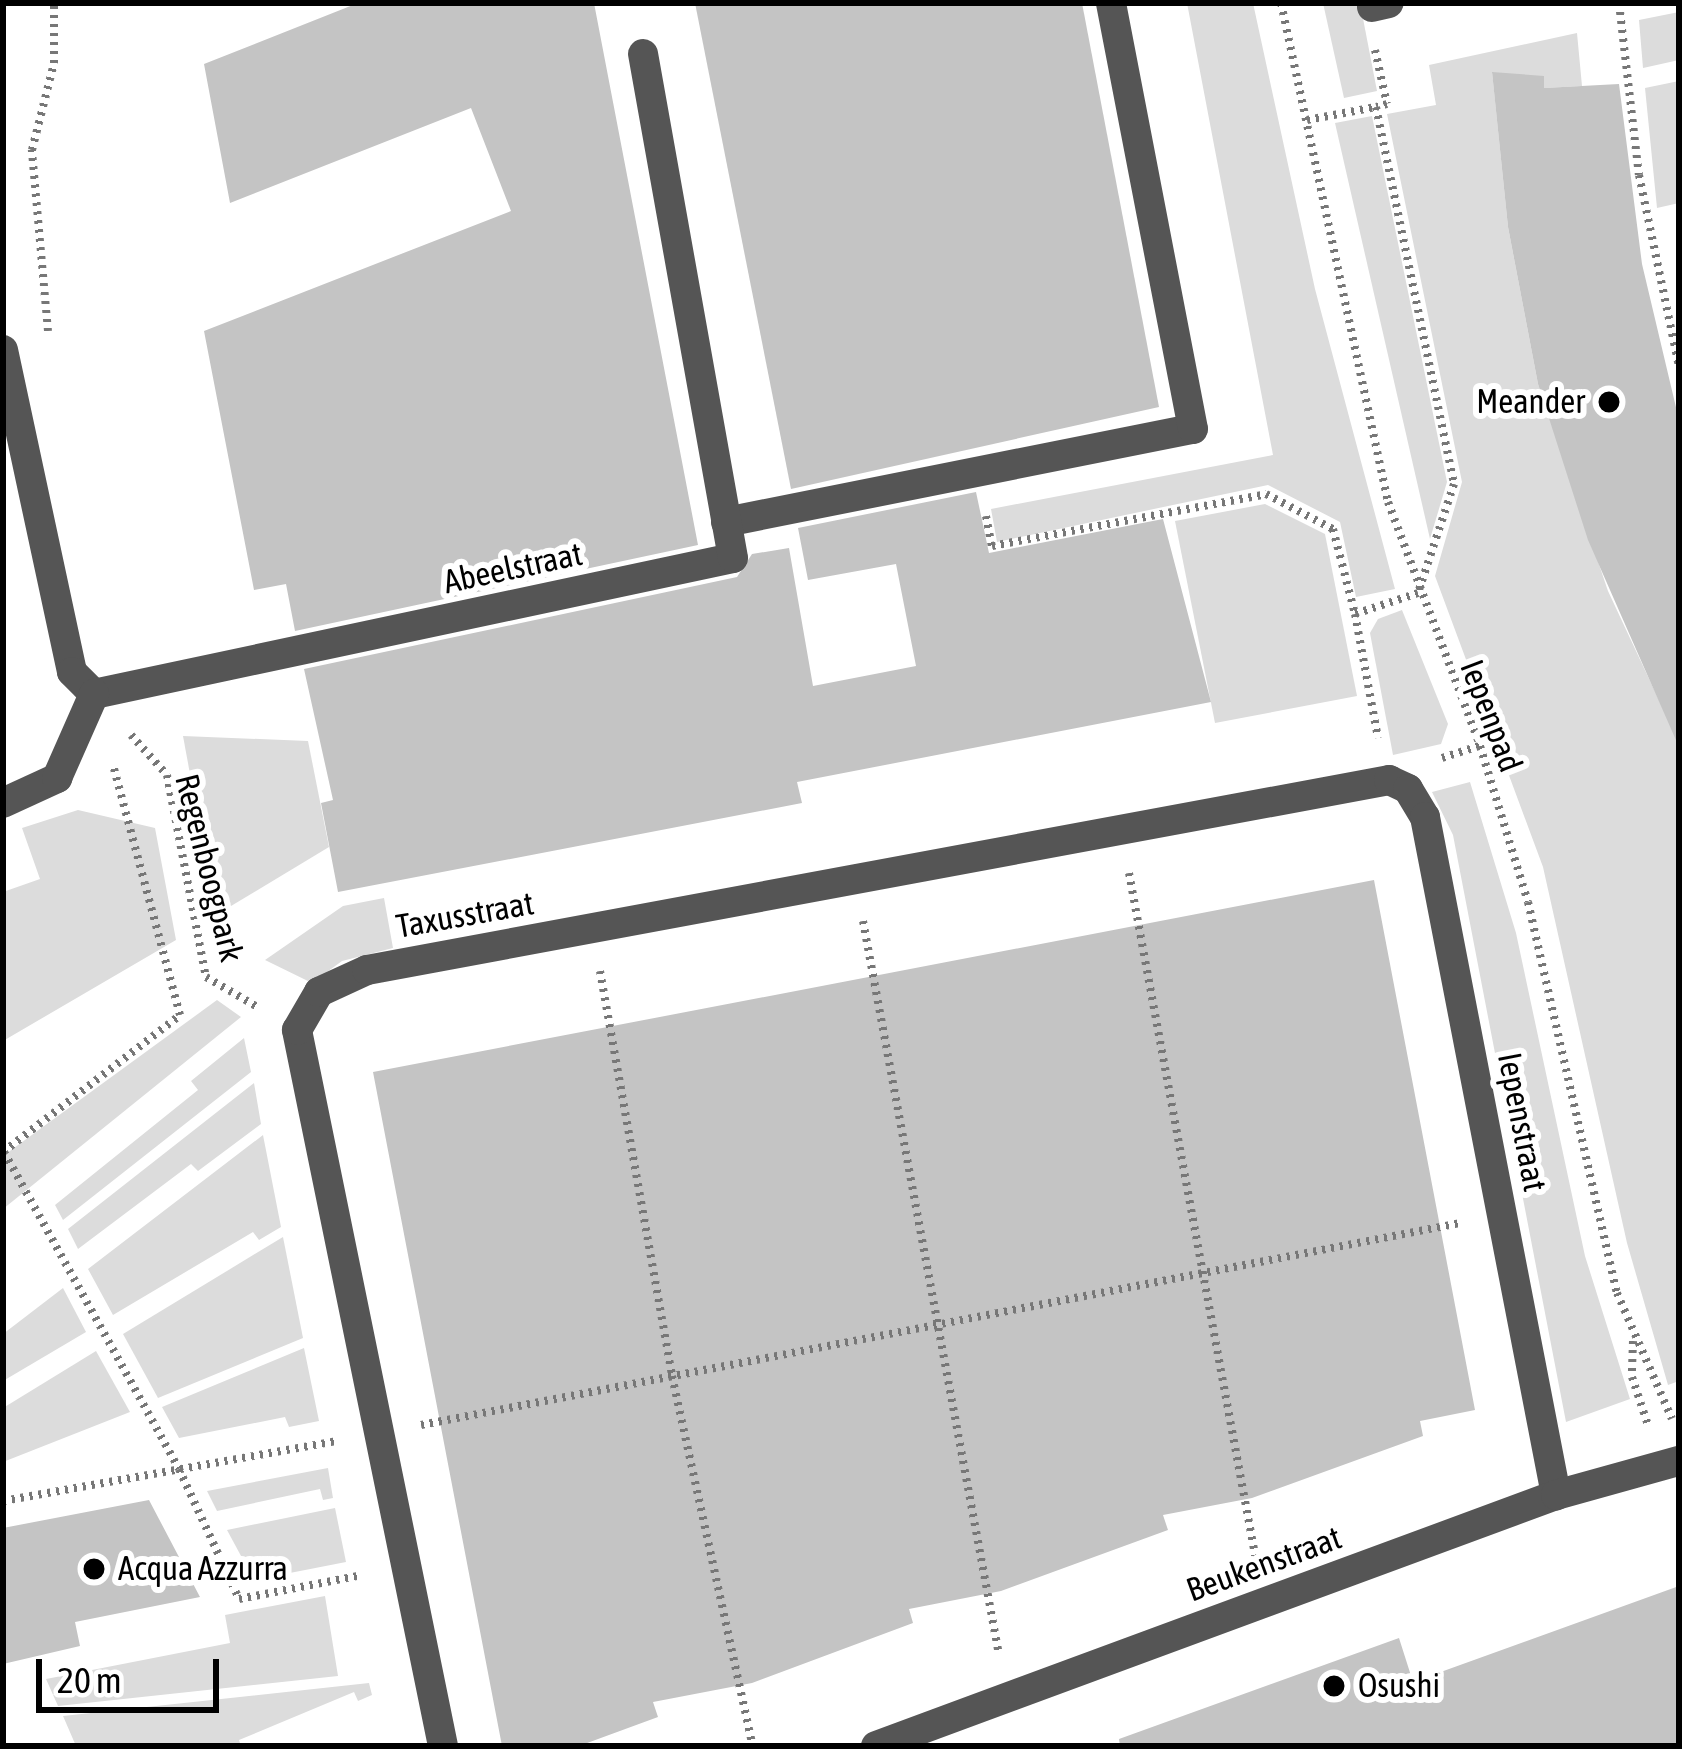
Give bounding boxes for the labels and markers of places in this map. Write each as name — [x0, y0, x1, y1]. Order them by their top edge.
place label: Meander — [1476, 382, 1585, 422]
marker: Meander — [1596, 389, 1622, 415]
place label: Acqua Azzurra — [118, 1549, 288, 1589]
marker: Acqua Azzurra — [81, 1556, 107, 1582]
place label: Osushi — [1358, 1666, 1440, 1706]
marker: Osushi — [1321, 1673, 1347, 1699]

